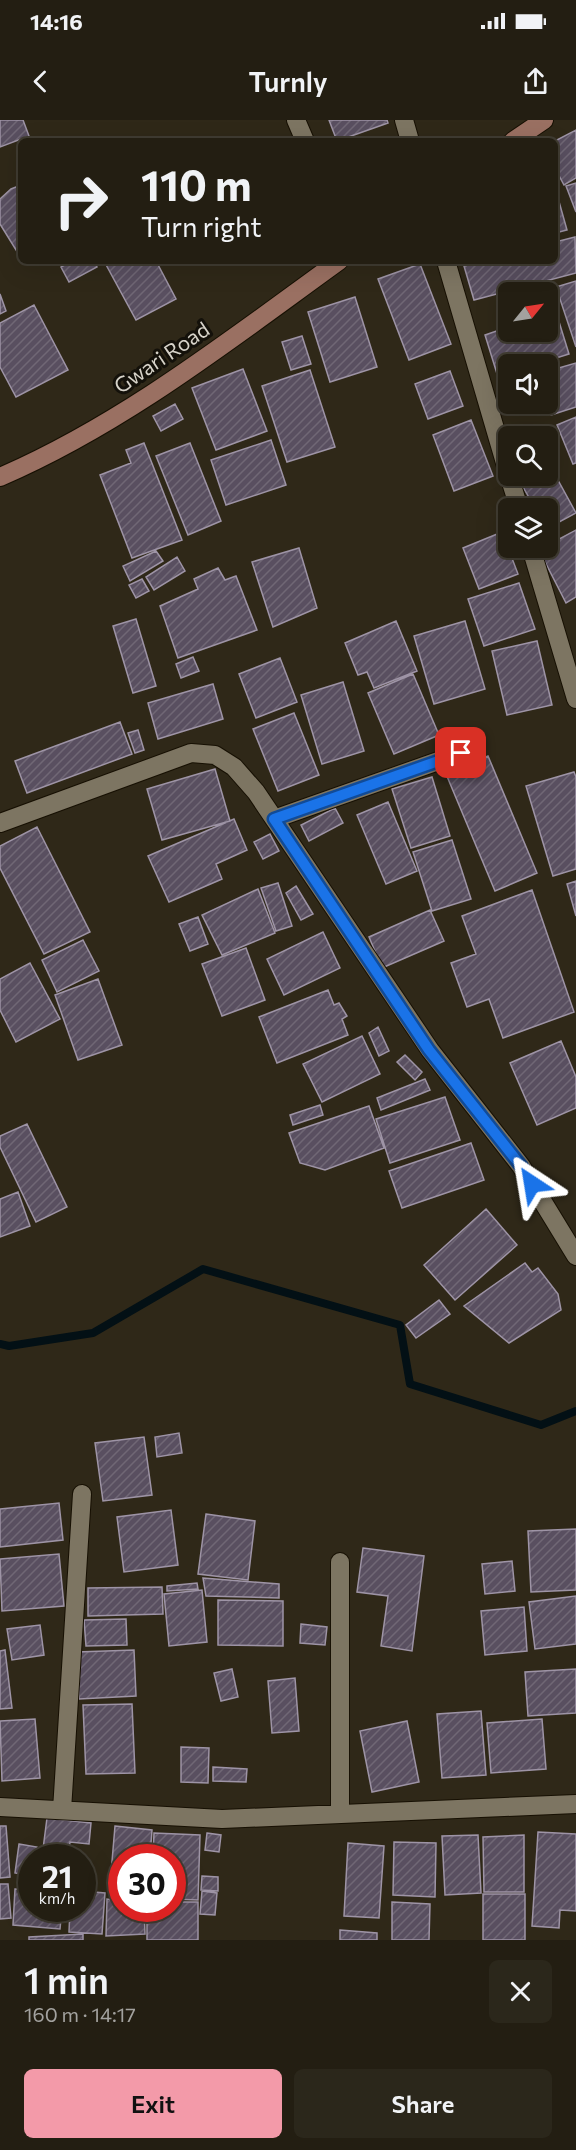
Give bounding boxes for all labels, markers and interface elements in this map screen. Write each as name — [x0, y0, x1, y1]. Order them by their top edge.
text: 14:16 — [30, 8, 83, 35]
icon: back — [24, 65, 57, 98]
text: Turnly — [248, 65, 328, 98]
icon: share — [519, 65, 552, 98]
text: 110 m — [141, 158, 252, 210]
icon: right — [42, 162, 120, 240]
text: Turn right — [141, 210, 261, 243]
north arrow — [498, 282, 558, 342]
map controls — [498, 282, 558, 558]
street label: Gwari Road — [109, 316, 213, 398]
button: sound — [498, 354, 558, 414]
button: search — [498, 426, 558, 486]
button: layers — [498, 498, 558, 558]
pin — [435, 727, 486, 778]
icon: arrive — [444, 736, 477, 769]
position arrow — [500, 1152, 564, 1216]
speed limit sign: 30 — [108, 1844, 186, 1922]
text: 21 — [42, 1857, 72, 1894]
text: km/h — [39, 1889, 75, 1907]
text: 1 min — [24, 1957, 109, 2001]
button: close — [489, 1960, 552, 2023]
text: 160 m · 14:17 — [24, 2002, 136, 2026]
button: Exit — [24, 2069, 282, 2138]
button: Share — [294, 2069, 552, 2138]

